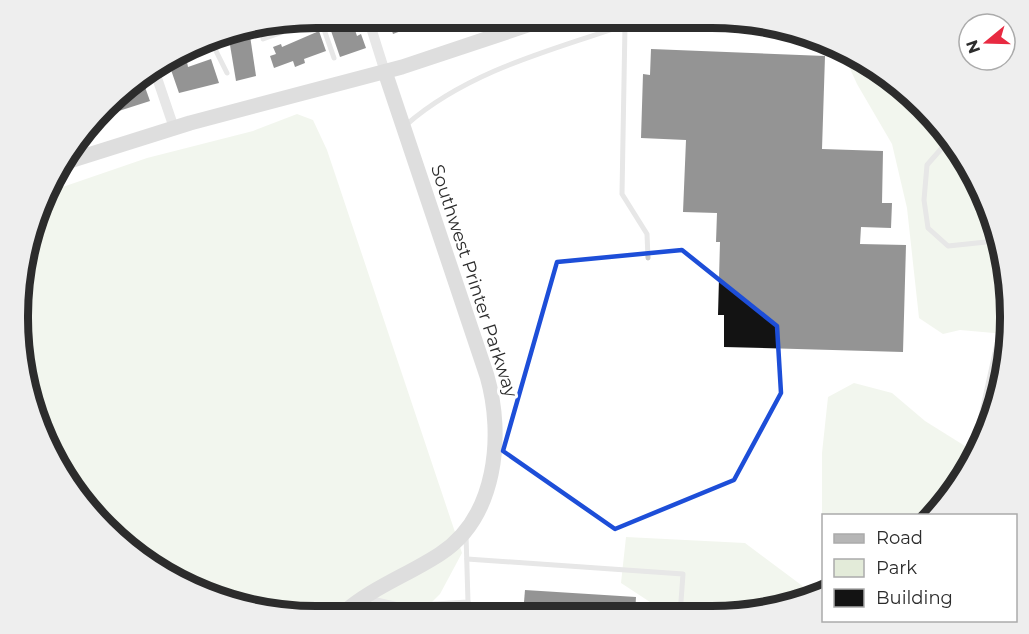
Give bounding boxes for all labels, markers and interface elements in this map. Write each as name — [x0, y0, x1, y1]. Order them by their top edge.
north arrow — [957, 12, 1017, 72]
text: N — [962, 38, 984, 56]
street label: Southwest Printer Parkway — [426, 162, 522, 400]
legend — [822, 514, 1017, 622]
text: Road — [876, 527, 923, 549]
text: Park — [876, 557, 917, 579]
text: Building — [876, 587, 953, 609]

